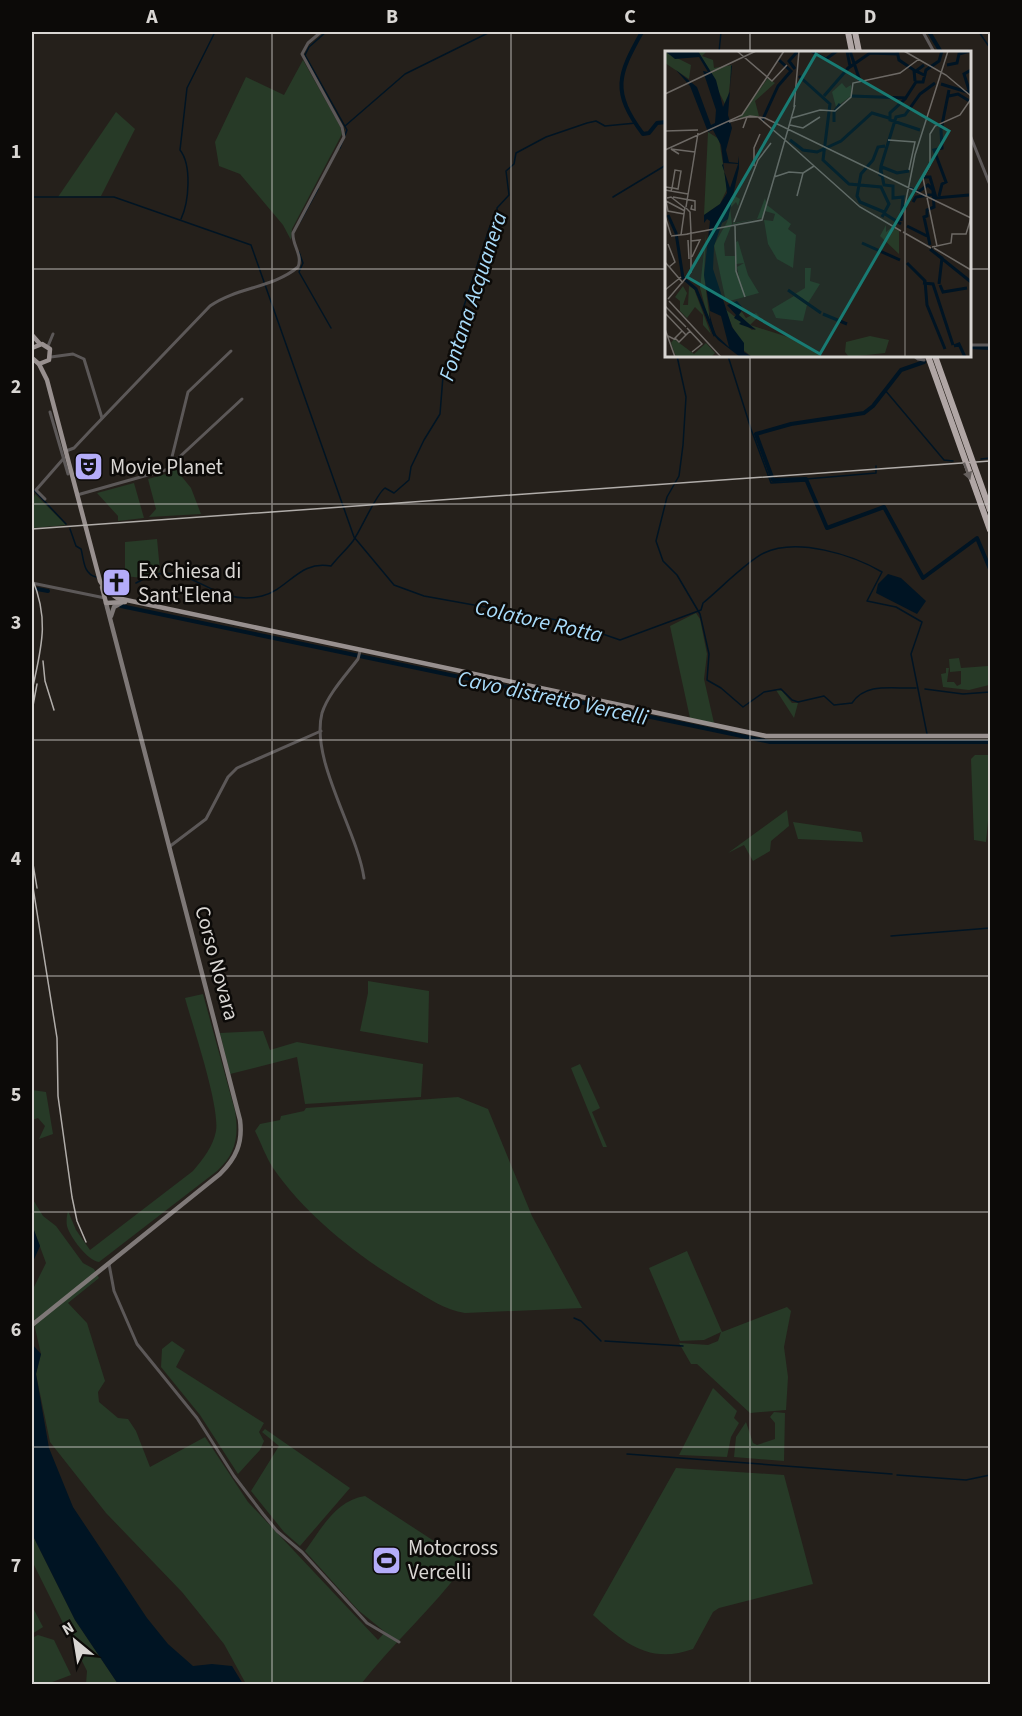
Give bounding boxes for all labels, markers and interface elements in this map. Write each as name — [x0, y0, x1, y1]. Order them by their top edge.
text: A — [145, 3, 158, 31]
text: B — [386, 3, 398, 31]
text: C — [624, 3, 636, 31]
text: D — [864, 3, 876, 31]
inset map — [665, 51, 971, 357]
text: 1 — [11, 138, 21, 166]
water label: Fontana Acquanera — [431, 207, 515, 385]
text: 2 — [11, 373, 21, 401]
theatre icon: Movie Planet — [73, 451, 105, 483]
place label: Movie Planet — [110, 452, 223, 482]
one-way arrow — [962, 462, 972, 480]
place label: Ex Chiesa di Sant'Elena — [138, 556, 241, 610]
church icon: Ex Chiesa di Sant'Elena — [101, 567, 133, 599]
water label: Colatore Rotta — [472, 591, 606, 651]
text: 3 — [11, 609, 21, 637]
water label: Cavo distretto Vercelli — [455, 662, 652, 734]
text: 4 — [11, 845, 22, 873]
street label: Corso Novara — [187, 903, 247, 1023]
text: 5 — [11, 1081, 21, 1109]
text: 6 — [11, 1316, 21, 1344]
place label: Motocross Vercelli — [408, 1533, 498, 1587]
sports icon: Motocross Vercelli — [371, 1544, 403, 1576]
text: 7 — [11, 1552, 21, 1580]
north arrow — [45, 1611, 105, 1671]
text: N — [58, 1617, 78, 1641]

